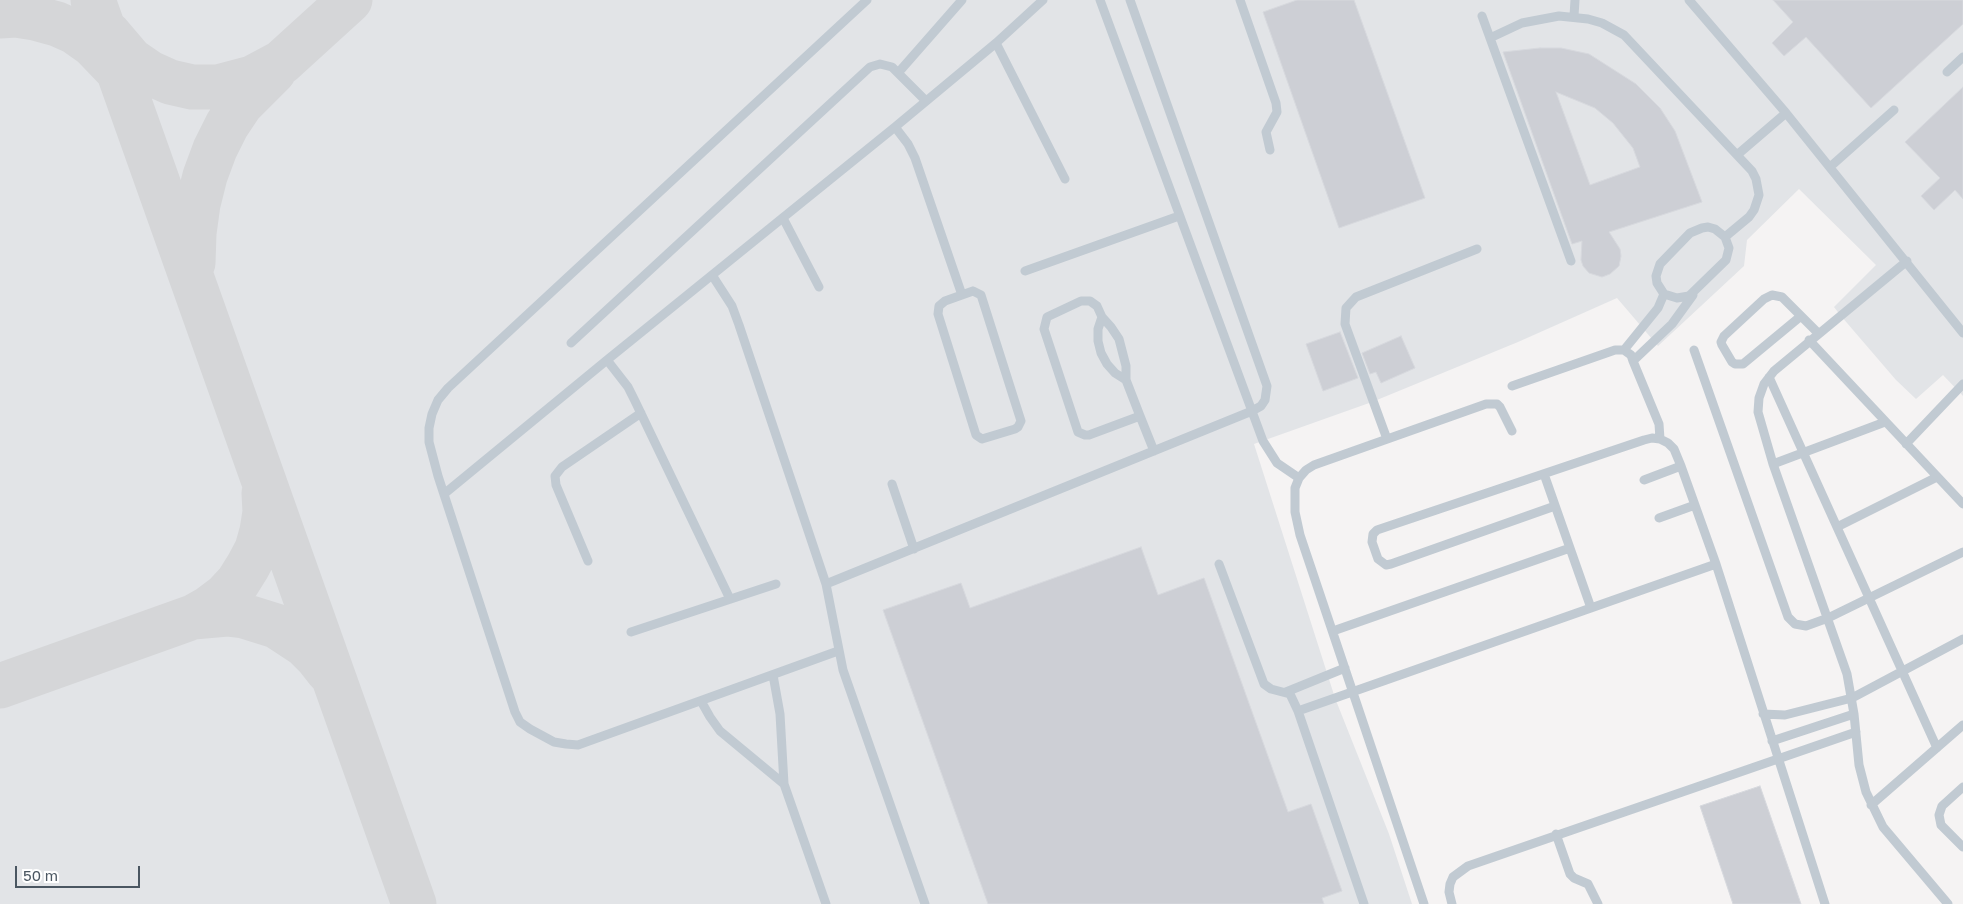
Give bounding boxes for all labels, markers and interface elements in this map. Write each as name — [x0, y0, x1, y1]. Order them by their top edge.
scale bar — [18, 856, 142, 888]
text: 50 m — [23, 866, 58, 884]

